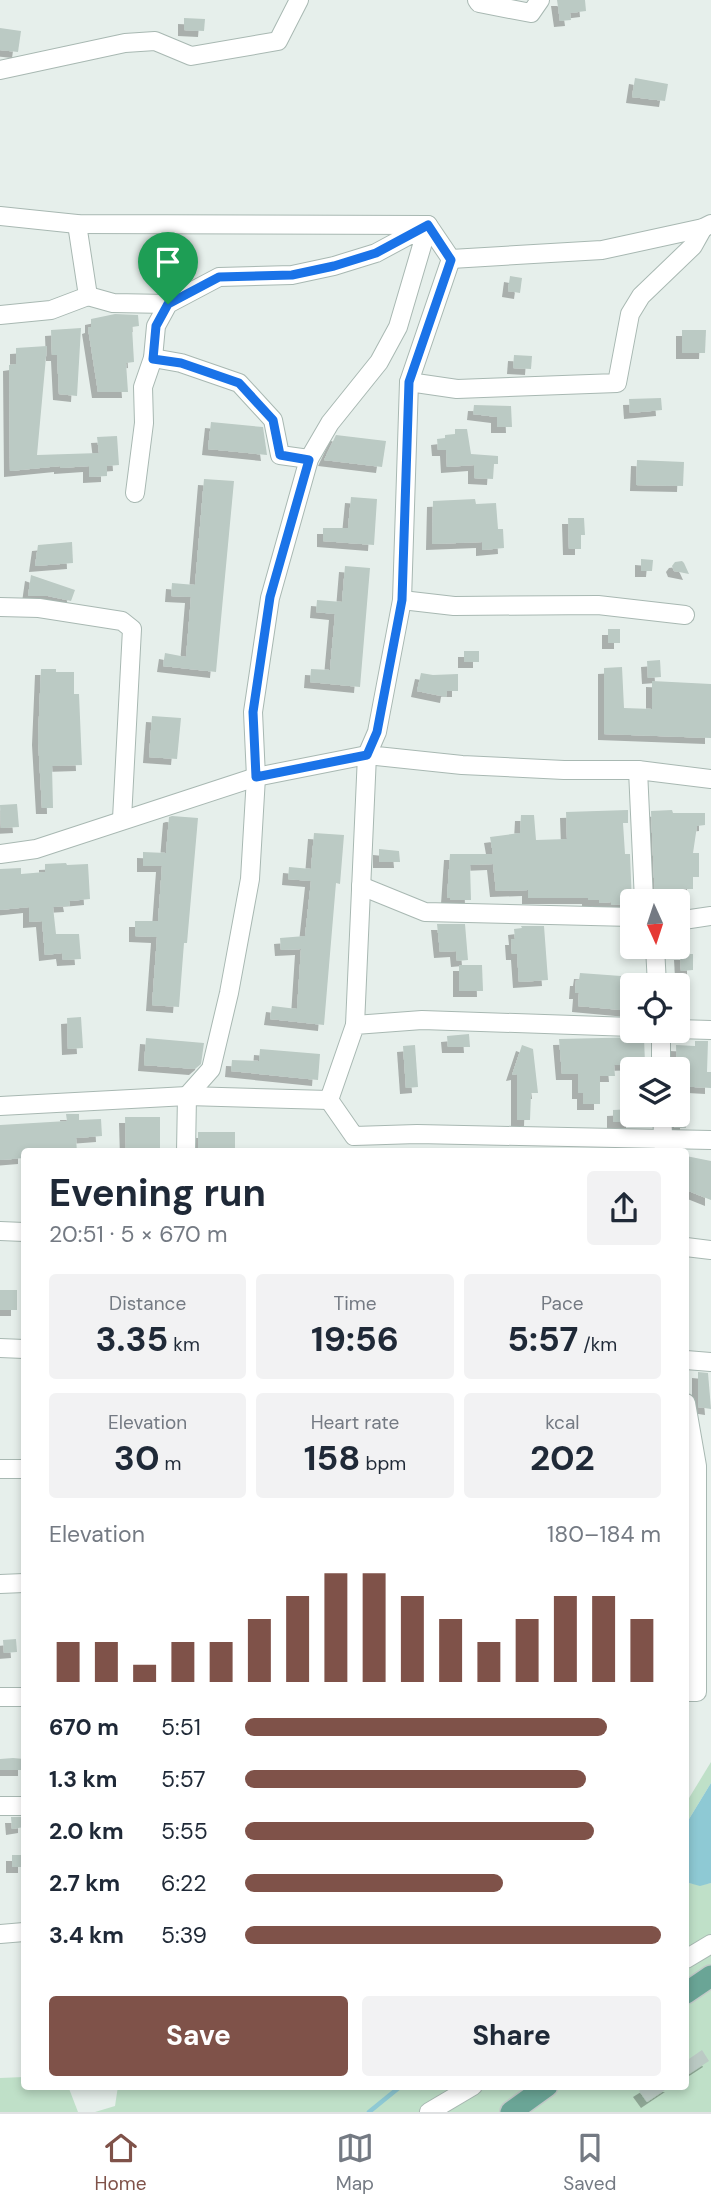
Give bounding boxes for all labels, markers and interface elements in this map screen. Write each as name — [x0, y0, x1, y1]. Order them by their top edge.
pin — [138, 232, 198, 304]
icon: arrive — [149, 243, 187, 281]
north arrow — [620, 889, 690, 959]
map controls — [620, 889, 690, 1127]
button: locate — [620, 973, 690, 1043]
button: layers — [620, 1057, 690, 1127]
text: Evening run — [49, 1168, 266, 1218]
button: share — [587, 1171, 661, 1245]
text: 20:51 · 5 × 670 m — [49, 1219, 227, 1249]
text: Distance — [109, 1291, 186, 1316]
text: Time — [334, 1291, 376, 1316]
text: Pace — [541, 1291, 584, 1316]
text: 3.35 — [95, 1316, 168, 1362]
text: 19:56 — [311, 1316, 399, 1362]
text: 5:57 — [507, 1316, 578, 1362]
text: km — [168, 1332, 200, 1357]
text: /km — [578, 1332, 617, 1357]
text: Elevation — [108, 1410, 187, 1435]
text: Heart rate — [311, 1410, 399, 1435]
text: kcal — [545, 1410, 579, 1435]
text: 30 — [114, 1435, 160, 1481]
text: 158 — [304, 1435, 360, 1481]
text: 202 — [530, 1435, 595, 1481]
text: m — [160, 1451, 182, 1476]
text: bpm — [360, 1451, 406, 1476]
text: Elevation — [49, 1519, 145, 1549]
text: 180–184 m — [547, 1519, 661, 1549]
text: 670 m — [49, 1712, 119, 1742]
text: 5:51 — [161, 1712, 201, 1742]
text: 1.3 km — [49, 1764, 117, 1794]
text: 5:57 — [161, 1764, 206, 1794]
text: 2.0 km — [49, 1816, 124, 1846]
text: 5:55 — [161, 1816, 208, 1846]
text: 2.7 km — [49, 1868, 120, 1898]
text: 6:22 — [161, 1868, 207, 1898]
text: 3.4 km — [49, 1920, 124, 1950]
text: 5:39 — [161, 1920, 207, 1950]
button: Save — [49, 1996, 348, 2076]
button: Share — [362, 1996, 661, 2076]
tab: Home — [95, 2129, 147, 2196]
tab: Map — [336, 2129, 374, 2196]
tab: Saved — [563, 2129, 616, 2196]

